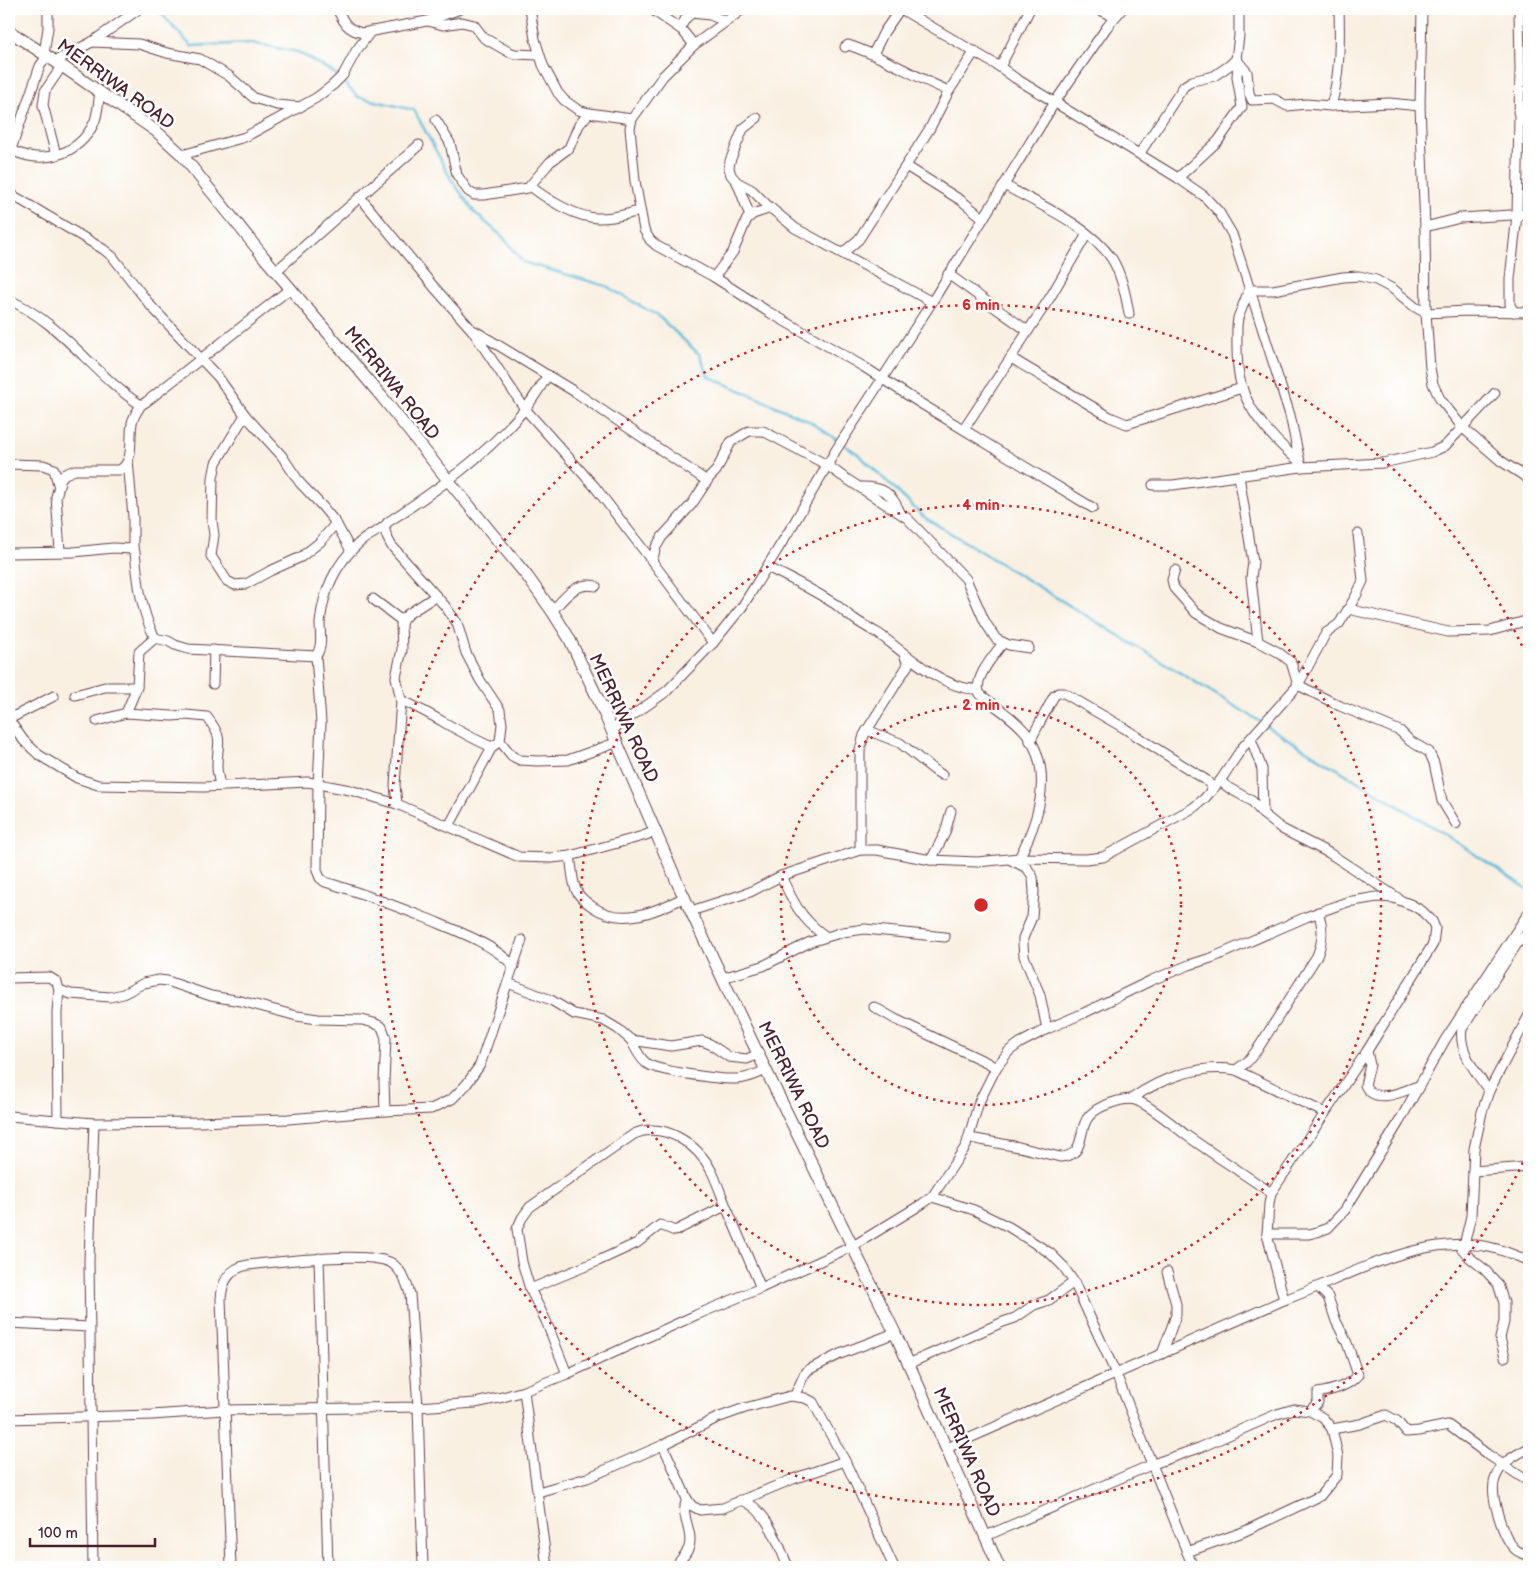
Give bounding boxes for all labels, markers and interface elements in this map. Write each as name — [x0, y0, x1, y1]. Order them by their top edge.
street label: MERRIWA ROAD — [53, 35, 178, 134]
text: 6 min — [962, 296, 1000, 315]
street label: MERRIWA ROAD — [340, 322, 444, 444]
text: 4 min — [962, 496, 1000, 515]
street label: MERRIWA ROAD — [585, 651, 663, 786]
text: 2 min — [962, 696, 1000, 715]
centre of rings — [972, 896, 990, 914]
street label: MERRIWA ROAD — [754, 1018, 834, 1153]
street label: MERRIWA ROAD — [929, 1384, 1005, 1520]
scale bar — [30, 1516, 155, 1548]
text: 100 m — [38, 1524, 78, 1543]

